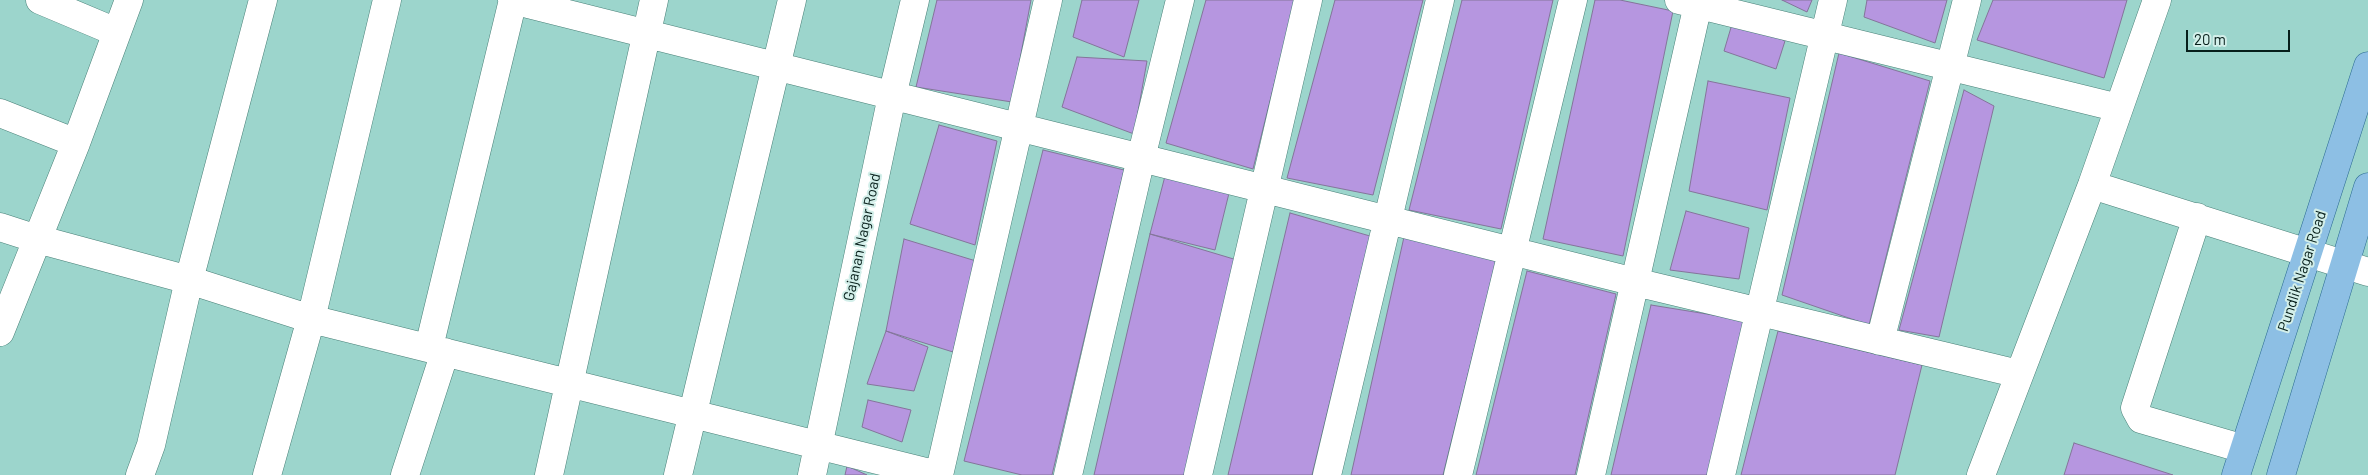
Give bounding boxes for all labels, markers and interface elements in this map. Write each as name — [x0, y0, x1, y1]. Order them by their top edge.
scale bar — [2188, 20, 2292, 52]
text: 20 m — [2194, 30, 2226, 48]
street label: Gajanan Nagar Road — [840, 172, 884, 302]
street label: Pundlik Nagar Road — [2274, 208, 2330, 334]

